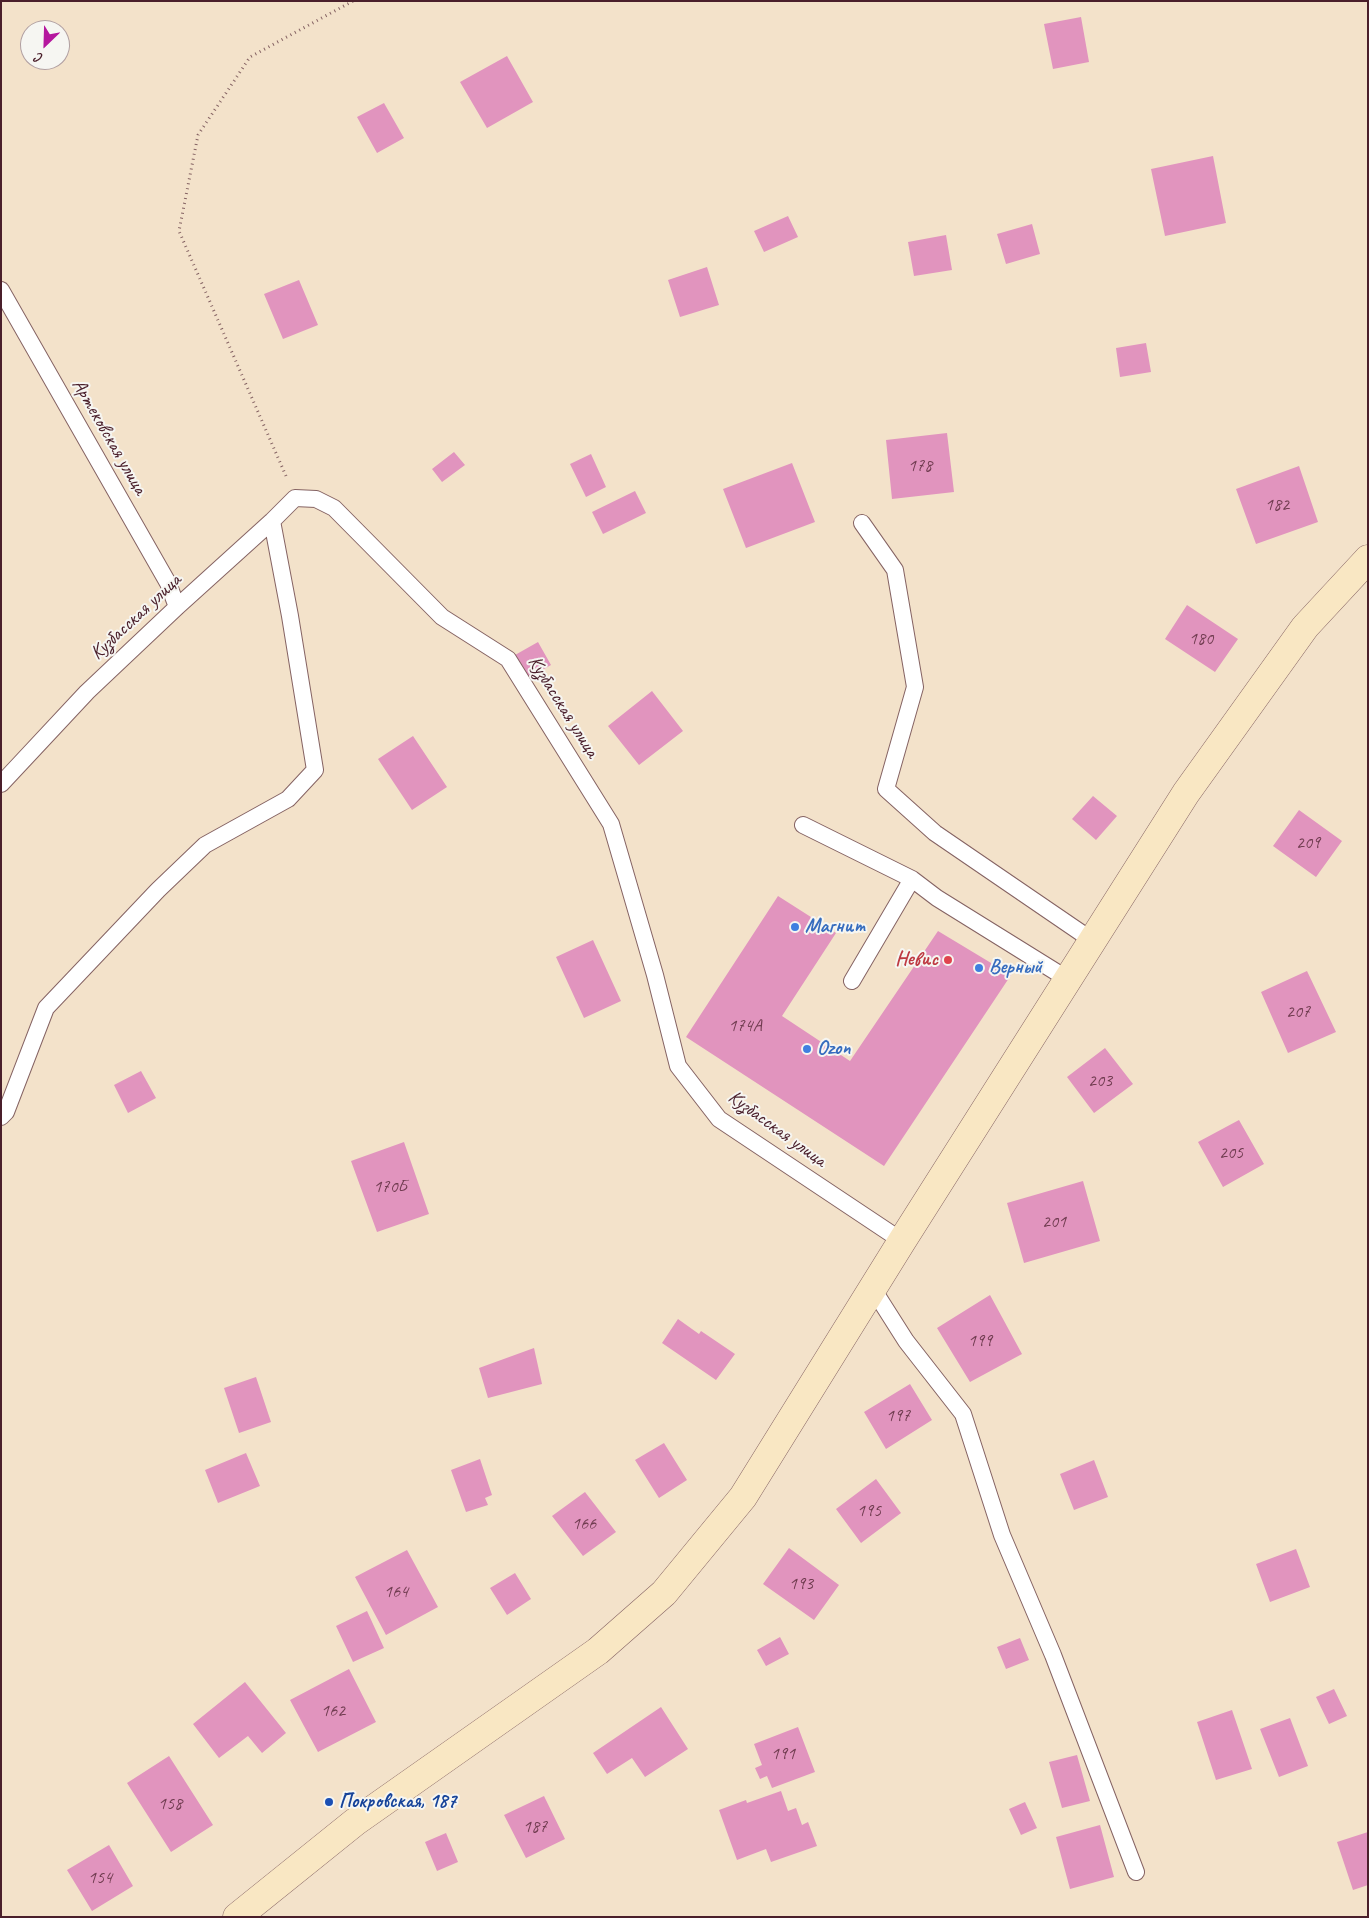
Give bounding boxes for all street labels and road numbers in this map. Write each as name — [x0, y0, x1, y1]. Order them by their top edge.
street label: Артековская улица — [66, 375, 152, 499]
street label: Кузбасская улица — [86, 569, 186, 665]
street label: Кузбасская улица — [522, 652, 604, 762]
street label: Кузбасская улица — [723, 1085, 831, 1173]

